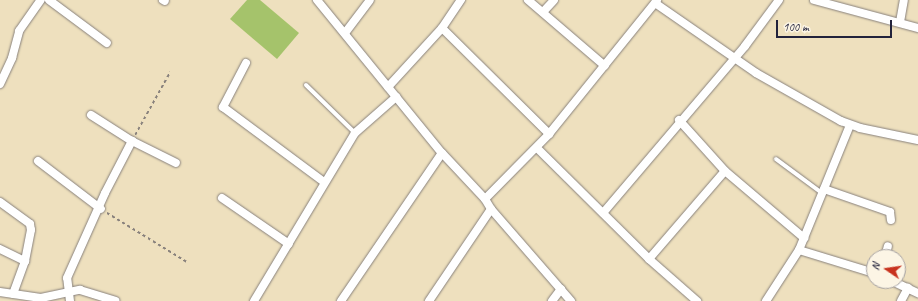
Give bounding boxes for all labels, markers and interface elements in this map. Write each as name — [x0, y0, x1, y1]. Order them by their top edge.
scale bar — [778, 12, 894, 38]
text: 100 m — [783, 19, 809, 35]
north arrow — [866, 249, 906, 289]
text: N — [868, 262, 883, 271]

